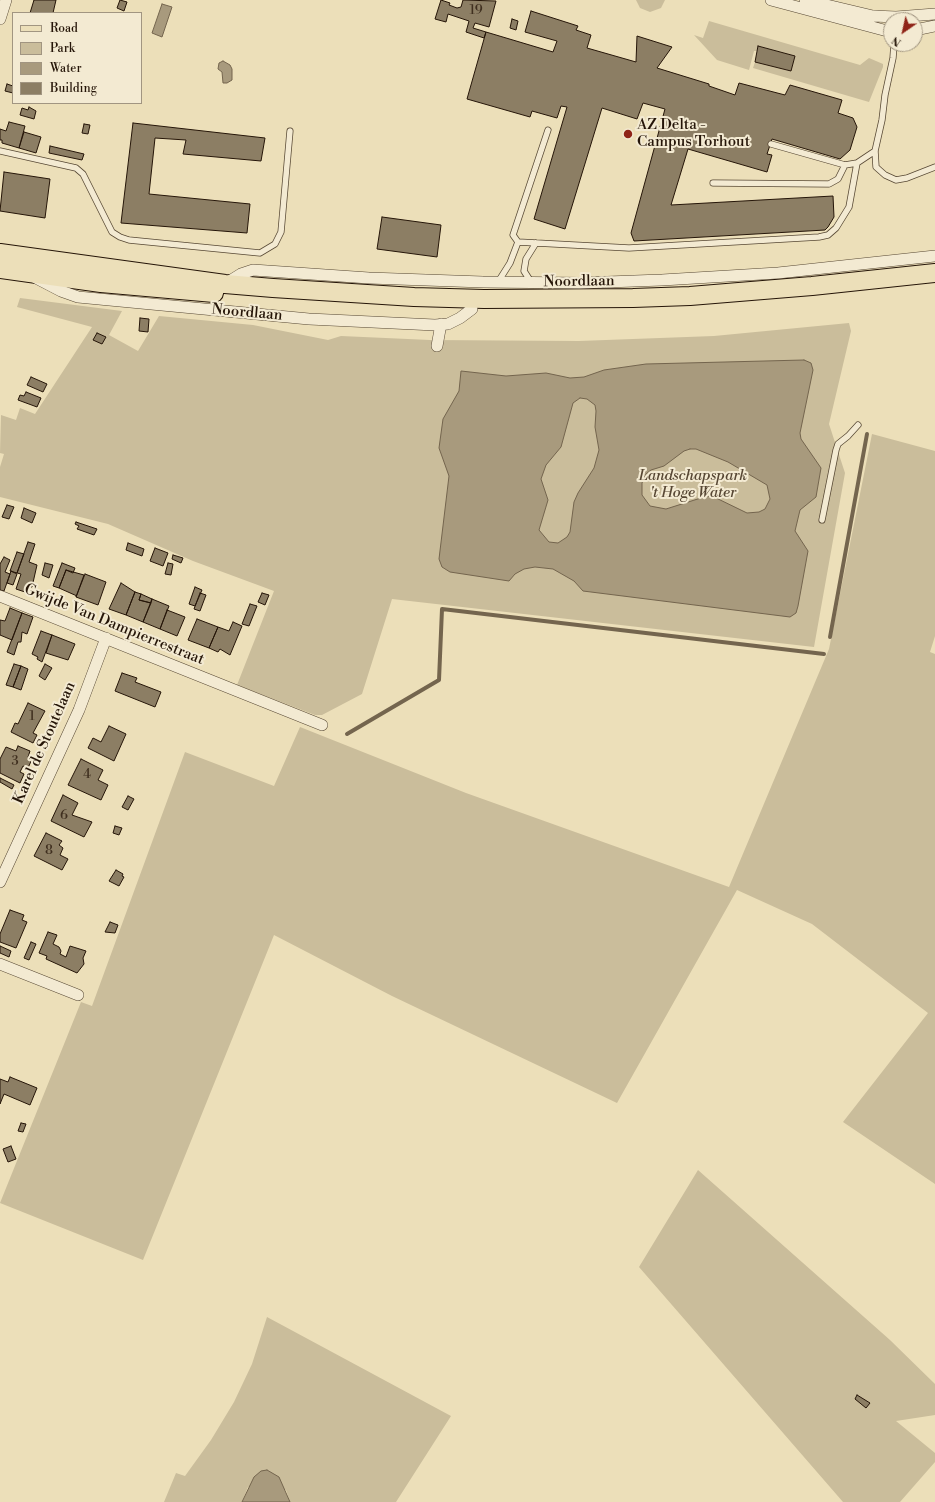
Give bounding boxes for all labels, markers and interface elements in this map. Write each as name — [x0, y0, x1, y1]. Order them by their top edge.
house number: 19 — [469, 3, 483, 19]
legend — [12, 12, 142, 104]
north arrow — [883, 12, 923, 52]
text: Road — [50, 21, 78, 36]
text: N — [889, 33, 904, 49]
text: Park — [50, 41, 75, 56]
text: Water — [50, 61, 82, 76]
text: Building — [50, 81, 97, 96]
place label: AZ Delta - Campus Torhout — [637, 116, 750, 151]
marker: AZ Delta - Campus Torhout — [622, 128, 634, 140]
street label: Noordlaan — [543, 272, 615, 292]
street label: Noordlaan — [211, 301, 283, 325]
park label: Landschapspark 't Hoge Water — [639, 467, 747, 502]
street label: Gwijde Van Dampierrestraat — [21, 581, 207, 669]
street label: Karel de Stoutelaan — [10, 679, 80, 807]
house number: 1 — [29, 709, 35, 725]
house number: 3 — [11, 754, 19, 770]
house number: 4 — [83, 767, 91, 783]
house number: 6 — [60, 808, 68, 824]
house number: 8 — [45, 843, 53, 859]

